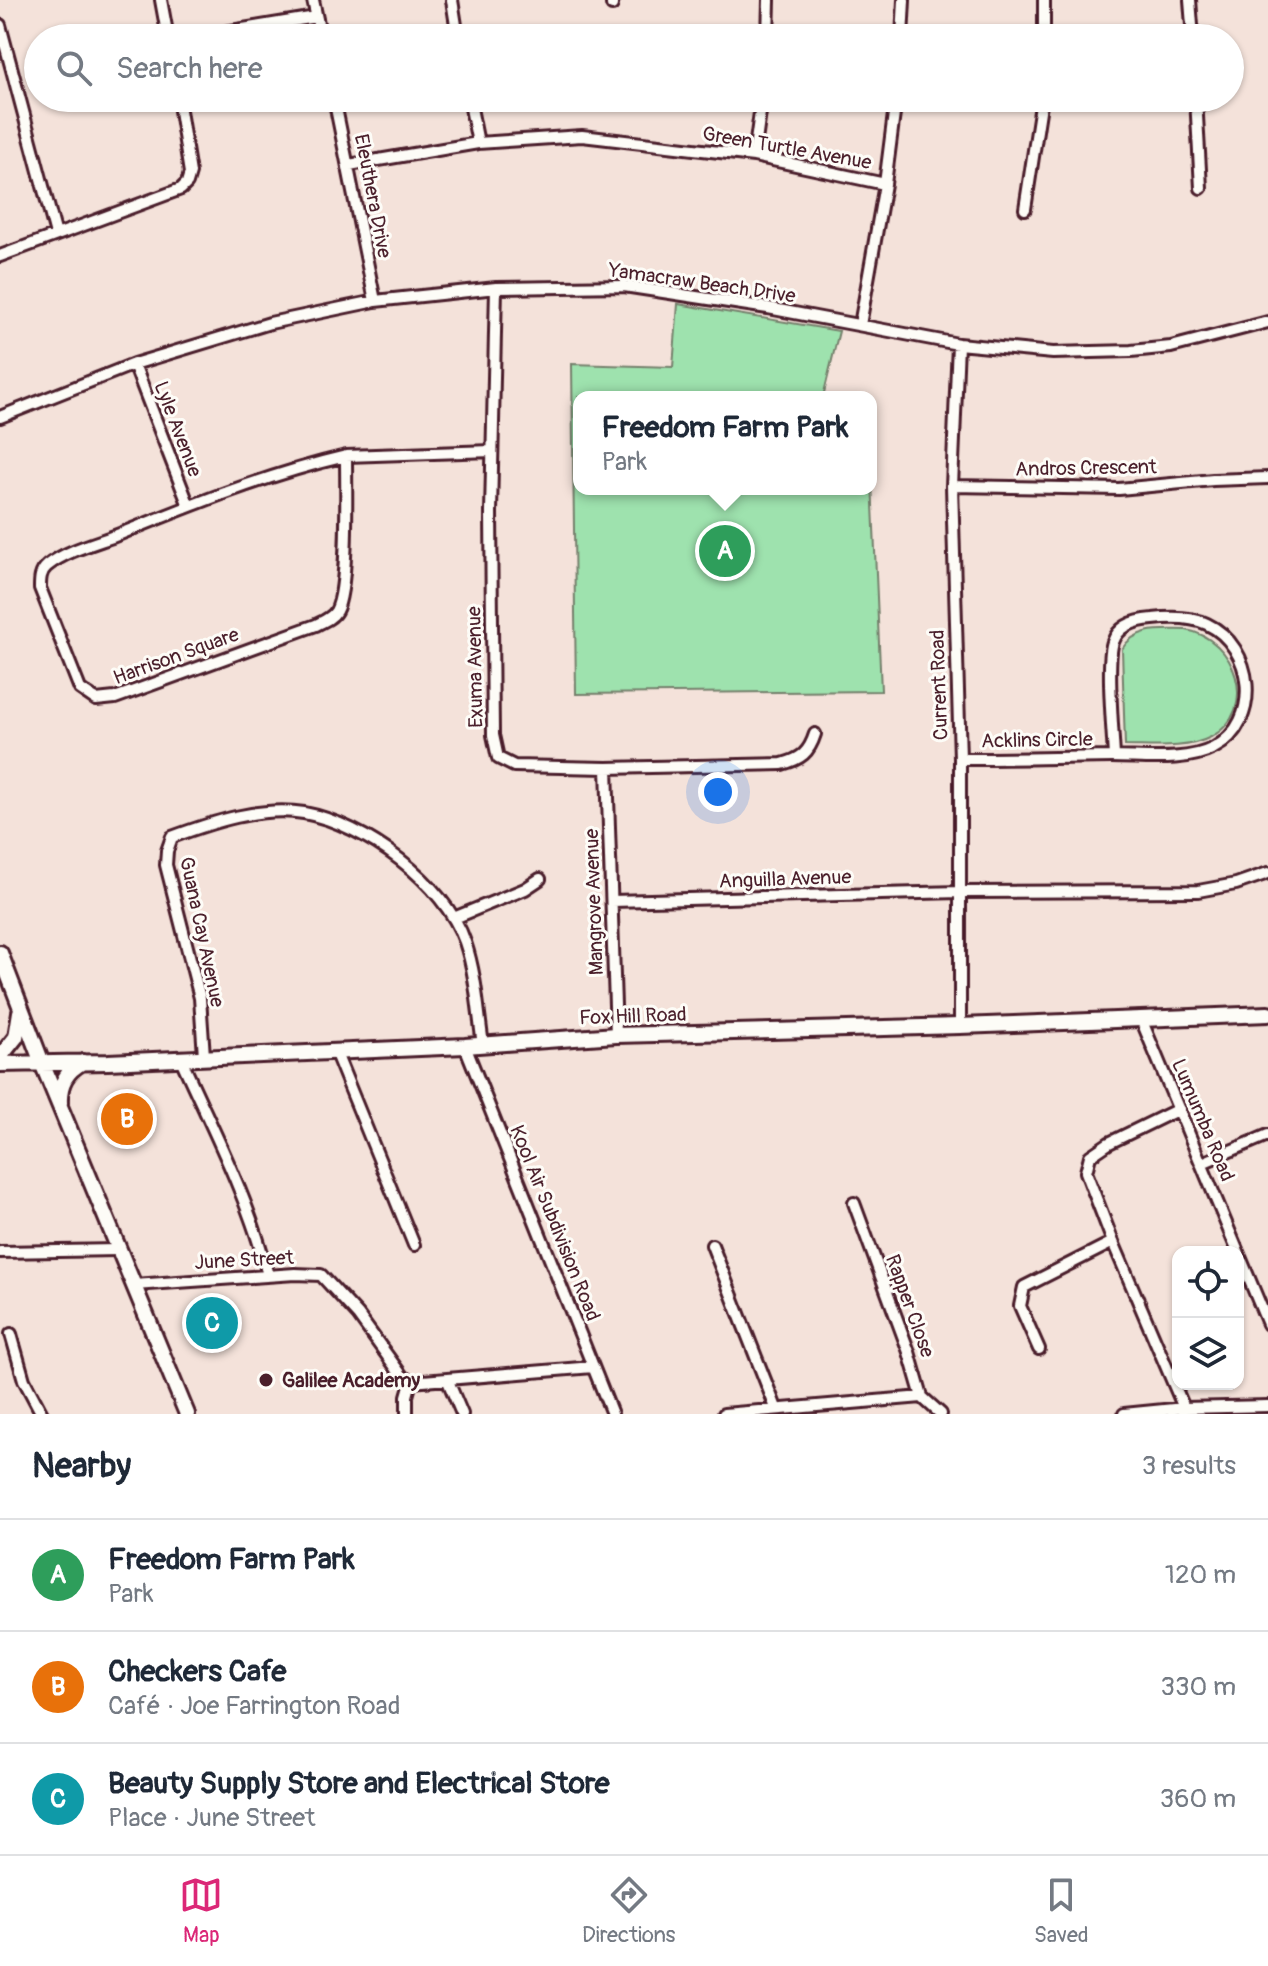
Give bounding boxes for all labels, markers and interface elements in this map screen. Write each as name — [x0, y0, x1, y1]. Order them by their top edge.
search box — [24, 24, 1244, 112]
icon: search — [52, 46, 96, 90]
text: Search here — [116, 50, 263, 87]
street label: Green Turtle Avenue — [701, 121, 874, 175]
street label: Eleuthera Drive — [349, 132, 397, 260]
street label: Yamacraw Beach Drive — [606, 257, 797, 309]
street label: Lyle Avenue — [148, 378, 208, 480]
popup — [573, 391, 877, 495]
text: Freedom Farm Park — [602, 409, 848, 446]
text: Park — [602, 446, 647, 478]
street label: Andros Crescent — [1015, 454, 1158, 482]
pin: A — [699, 521, 751, 581]
street label: Exuma Avenue — [461, 606, 489, 728]
street label: Harrison Square — [110, 622, 242, 690]
street label: Current Road — [925, 629, 953, 741]
street label: Acklins Circle — [981, 727, 1093, 753]
your location — [698, 772, 738, 812]
street label: Mangrove Avenue — [579, 828, 609, 976]
street label: Guana Cay Avenue — [174, 855, 230, 1010]
street label: Anguilla Avenue — [718, 864, 852, 894]
street label: Fox Hill Road — [579, 1002, 687, 1030]
street label: Lumumba Road — [1166, 1055, 1240, 1185]
pin: B — [101, 1089, 153, 1149]
street label: Kool Air Subdivision Road — [504, 1121, 606, 1325]
street label: June Street — [194, 1245, 295, 1275]
map controls — [1172, 1246, 1244, 1390]
button: locate — [1172, 1246, 1244, 1318]
street label: Rapper Close — [880, 1251, 940, 1361]
pin: C — [186, 1293, 238, 1353]
button: layers — [1172, 1318, 1244, 1390]
place label: Galilee Academy — [282, 1368, 421, 1393]
marker: Galilee Academy — [257, 1371, 275, 1389]
text: Nearby — [32, 1445, 131, 1488]
text: 3 results — [1142, 1450, 1236, 1482]
text: Freedom Farm Park — [108, 1541, 355, 1578]
text: A — [50, 1559, 66, 1591]
text: 120 m — [1165, 1559, 1236, 1591]
text: Park — [108, 1578, 154, 1610]
text: Checkers Cafe — [108, 1653, 286, 1690]
text: B — [51, 1671, 65, 1703]
text: 330 m — [1160, 1671, 1236, 1703]
text: Café · Joe Farrington Road — [108, 1690, 400, 1722]
text: Beauty Supply Store and Electrical Store — [108, 1765, 610, 1802]
text: C — [50, 1783, 66, 1815]
text: 360 m — [1160, 1783, 1236, 1815]
text: Place · June Street — [108, 1802, 316, 1834]
tab: Map — [179, 1873, 223, 1949]
tab: Directions — [582, 1873, 675, 1949]
tab: Saved — [1034, 1873, 1089, 1949]

